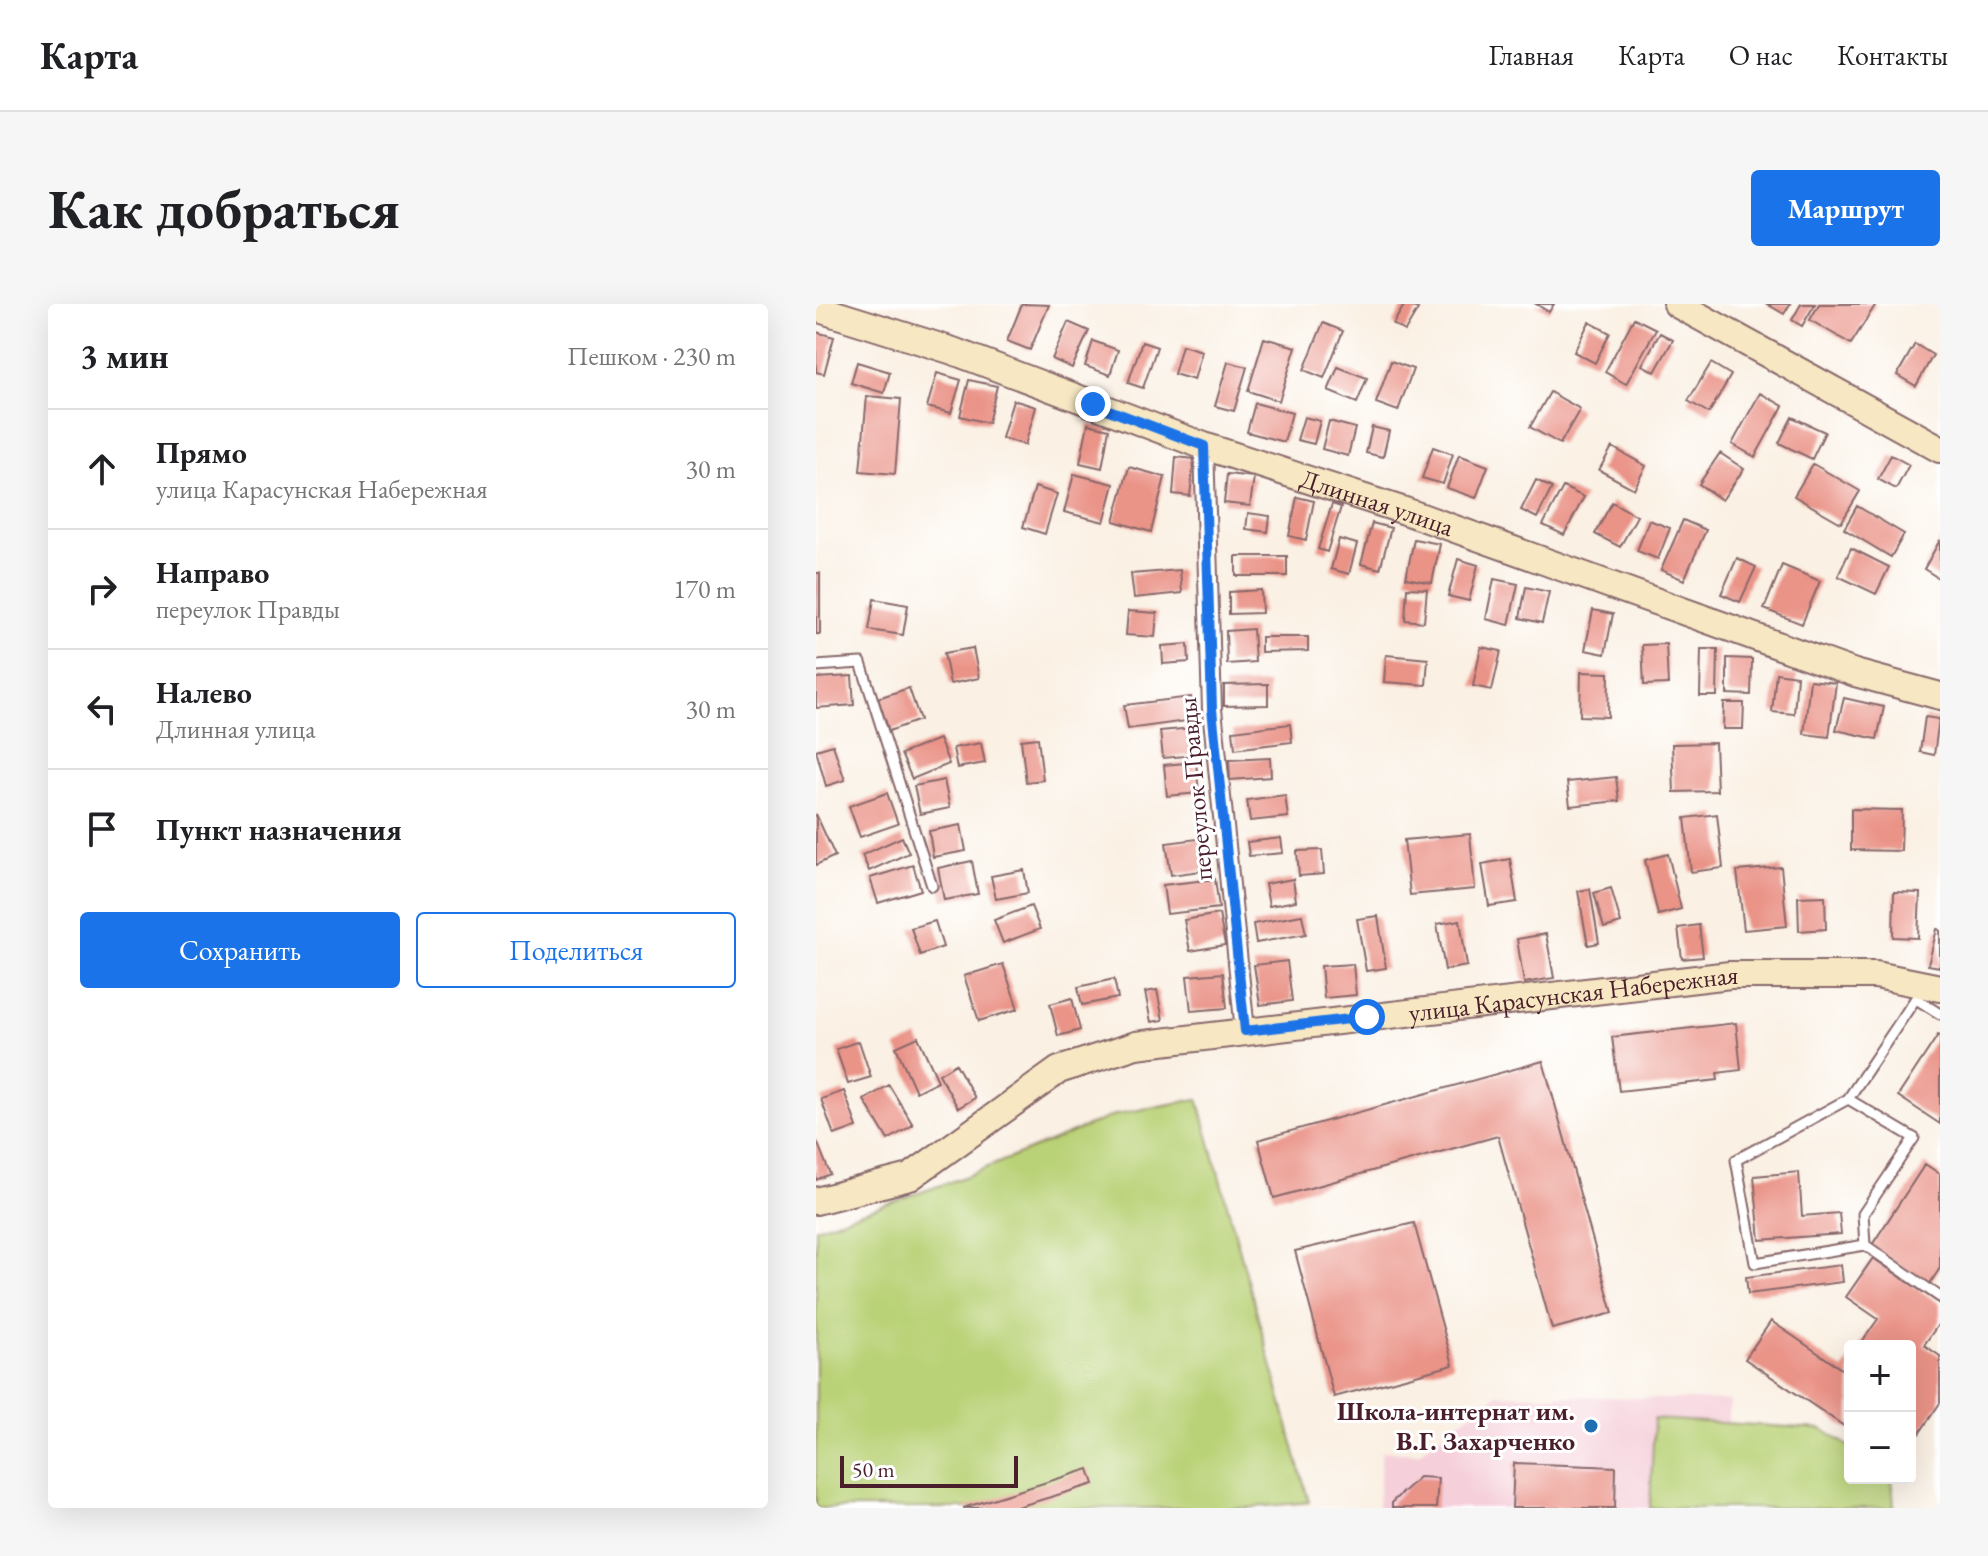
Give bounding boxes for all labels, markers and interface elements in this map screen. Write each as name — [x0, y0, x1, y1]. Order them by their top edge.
text: Карта — [40, 31, 138, 80]
text: Главная — [1489, 37, 1574, 73]
text: Карта — [1618, 37, 1685, 73]
text: О нас — [1729, 37, 1793, 73]
text: Контакты — [1837, 37, 1948, 73]
button: Маршрут — [1751, 170, 1940, 246]
text: Как добраться — [48, 172, 400, 245]
text: 3 мин — [80, 334, 169, 378]
text: Пешком · 230 m — [567, 339, 736, 373]
route end — [1075, 386, 1111, 422]
text: Прямо — [156, 433, 247, 472]
icon: ahead — [80, 447, 124, 491]
text: 30 m — [686, 452, 736, 486]
street label: Длинная улица — [1296, 461, 1459, 544]
text: улица Карасунская Набережная — [156, 472, 488, 506]
text: Направо — [156, 553, 269, 592]
icon: right — [80, 567, 124, 611]
text: 170 m — [673, 572, 736, 606]
text: переулок Правды — [156, 592, 340, 626]
text: Налево — [156, 673, 252, 712]
icon: left — [80, 687, 124, 731]
text: 30 m — [686, 692, 736, 726]
street label: переулок Правды — [1170, 696, 1220, 882]
text: Длинная улица — [156, 712, 316, 746]
icon: arrive — [80, 807, 124, 851]
text: Пункт назначения — [156, 810, 402, 849]
button: Сохранить — [80, 912, 400, 988]
button: Поделиться — [416, 912, 736, 988]
street label: улица Карасунская Набережная — [1407, 958, 1738, 1030]
route start — [1349, 999, 1385, 1035]
map controls — [1844, 1340, 1916, 1484]
button: + — [1844, 1340, 1916, 1412]
place label: Школа-интернат им. В.Г. Захарченко — [1337, 1394, 1575, 1458]
button: − — [1844, 1412, 1916, 1484]
marker: Школа-интернат им. В.Г. Захарченко — [1582, 1417, 1600, 1435]
scale bar — [840, 1452, 1018, 1488]
text: 50 m — [852, 1455, 895, 1484]

